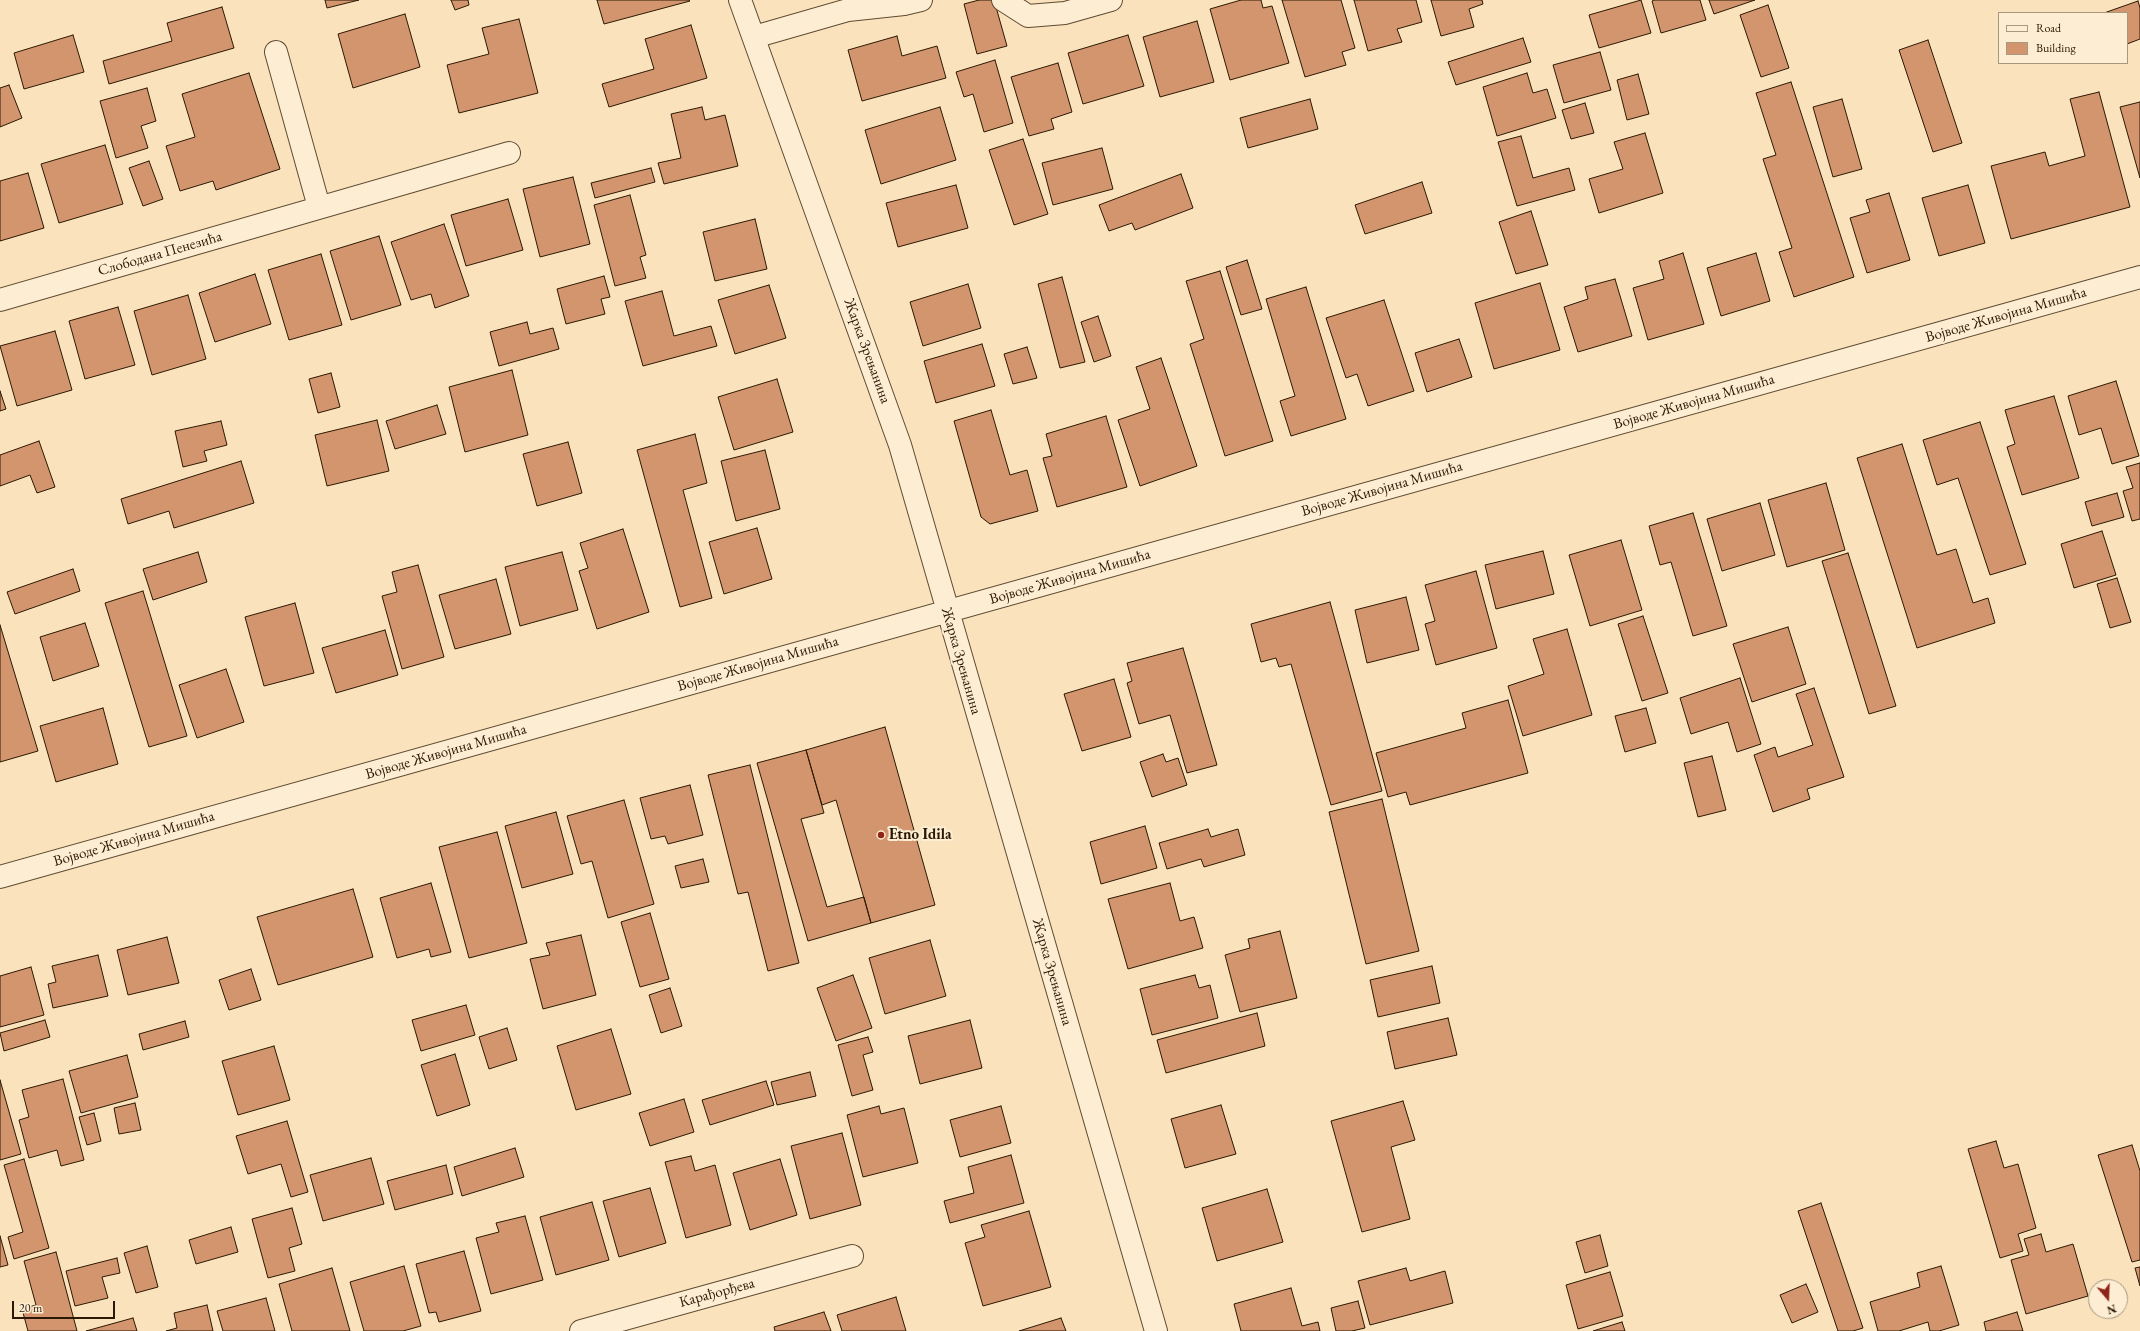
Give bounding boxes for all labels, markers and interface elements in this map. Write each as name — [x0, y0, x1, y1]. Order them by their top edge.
legend — [1998, 12, 2128, 64]
text: Road — [2036, 20, 2061, 36]
text: Building — [2036, 40, 2076, 56]
street label: Слободана Пенезића — [96, 228, 224, 280]
street label: Војводе Живојина Мишића — [1923, 283, 2089, 347]
street label: Жарка Зрењанина — [840, 296, 894, 406]
street label: Војводе Живојина Мишића — [1611, 370, 1777, 434]
street label: Војводе Живојина Мишића — [1299, 457, 1465, 521]
street label: Војводе Живојина Мишића — [987, 545, 1153, 609]
street label: Жарка Зрењанина — [937, 605, 985, 717]
street label: Војводе Живојина Мишића — [675, 632, 841, 696]
street label: Војводе Живојина Мишића — [363, 720, 529, 784]
street label: Војводе Живојина Мишића — [51, 807, 217, 871]
place label: Etno Idila — [889, 826, 952, 844]
marker: Etno Idila — [876, 830, 886, 840]
street label: Жарка Зрењанина — [1028, 916, 1076, 1028]
street label: Карађорђева — [677, 1274, 757, 1312]
north arrow — [2088, 1279, 2128, 1319]
scale bar — [14, 1293, 117, 1319]
text: 20 m — [19, 1300, 42, 1316]
text: N — [2105, 1301, 2118, 1317]

